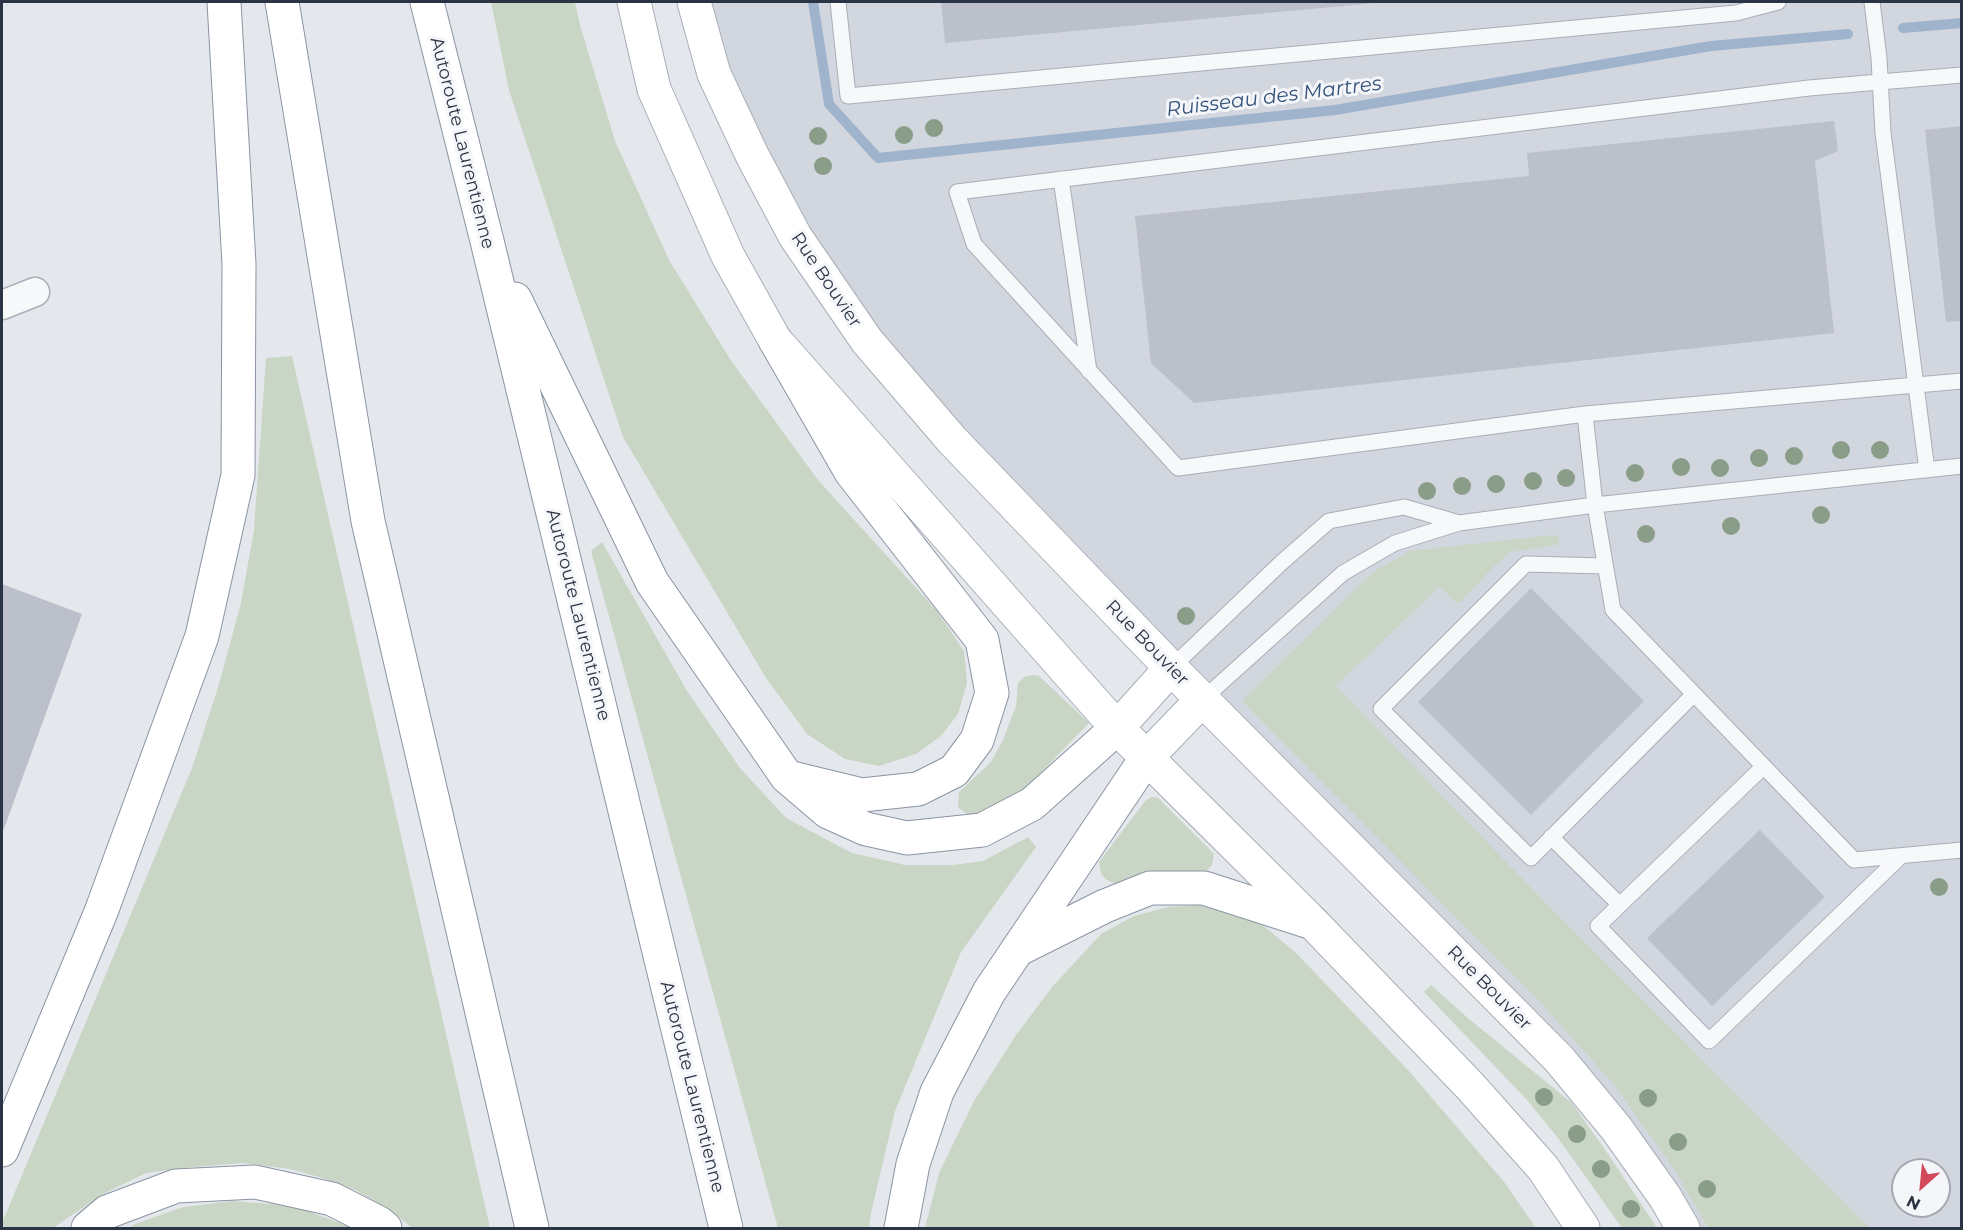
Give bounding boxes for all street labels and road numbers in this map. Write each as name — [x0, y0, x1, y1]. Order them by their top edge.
street label: Autoroute Laurentienne — [425, 35, 499, 251]
street label: Rue Bouvier — [786, 228, 866, 332]
street label: Autoroute Laurentienne — [541, 507, 615, 723]
street label: Rue Bouvier — [1101, 596, 1193, 690]
street label: Rue Bouvier — [1442, 941, 1536, 1035]
street label: Autoroute Laurentienne — [655, 979, 729, 1195]

